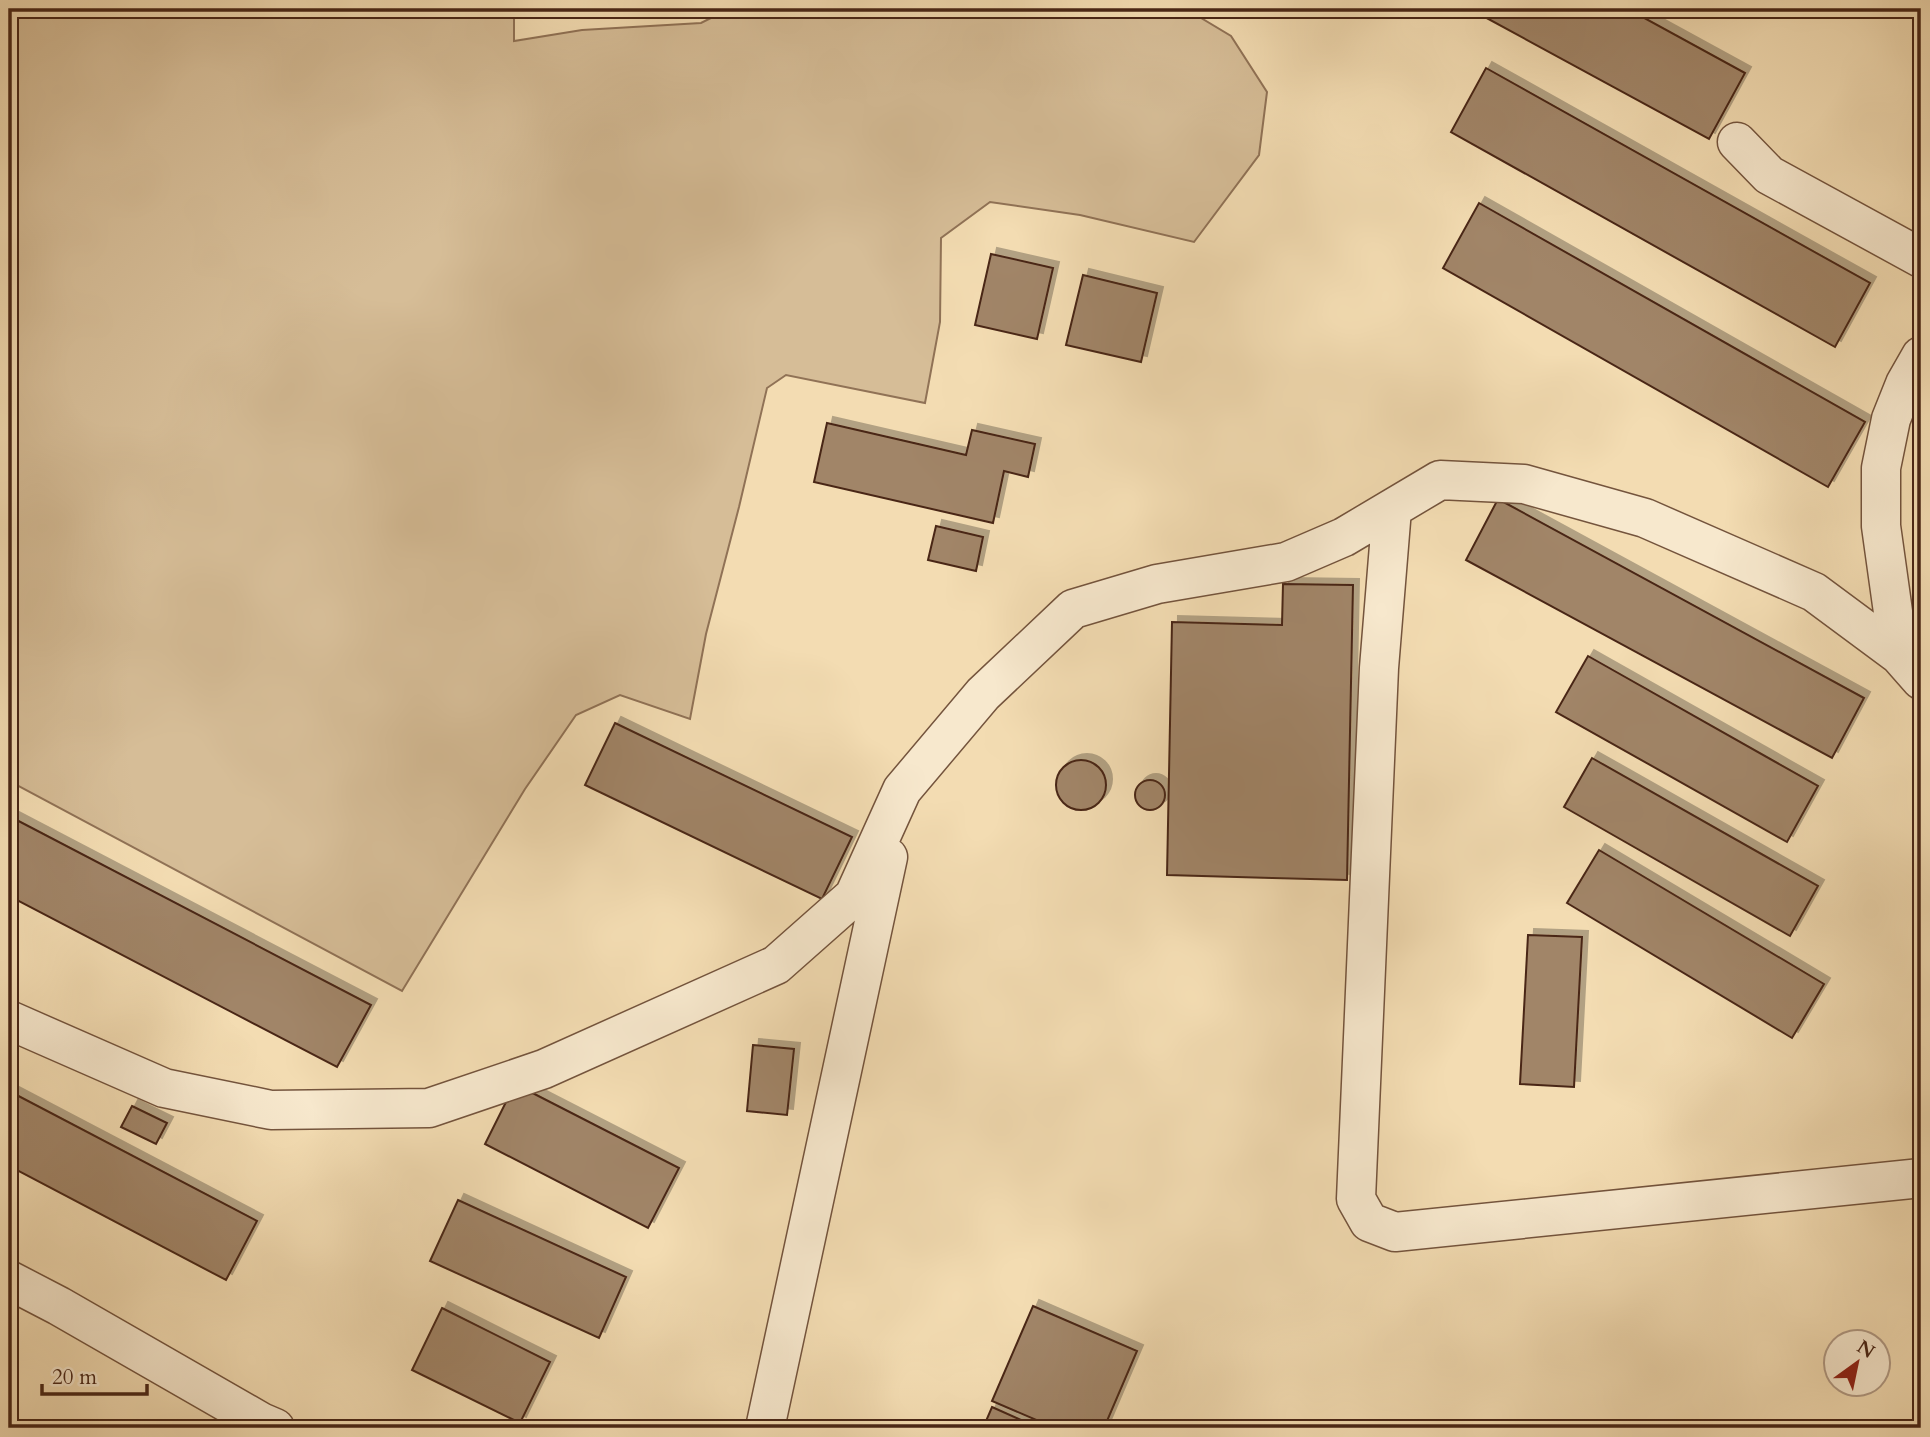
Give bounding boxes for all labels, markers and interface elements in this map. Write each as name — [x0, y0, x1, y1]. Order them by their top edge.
north arrow — [1822, 1328, 1892, 1398]
text: N — [1852, 1334, 1880, 1365]
scale bar — [42, 1353, 147, 1397]
text: 20 m — [52, 1363, 97, 1392]

